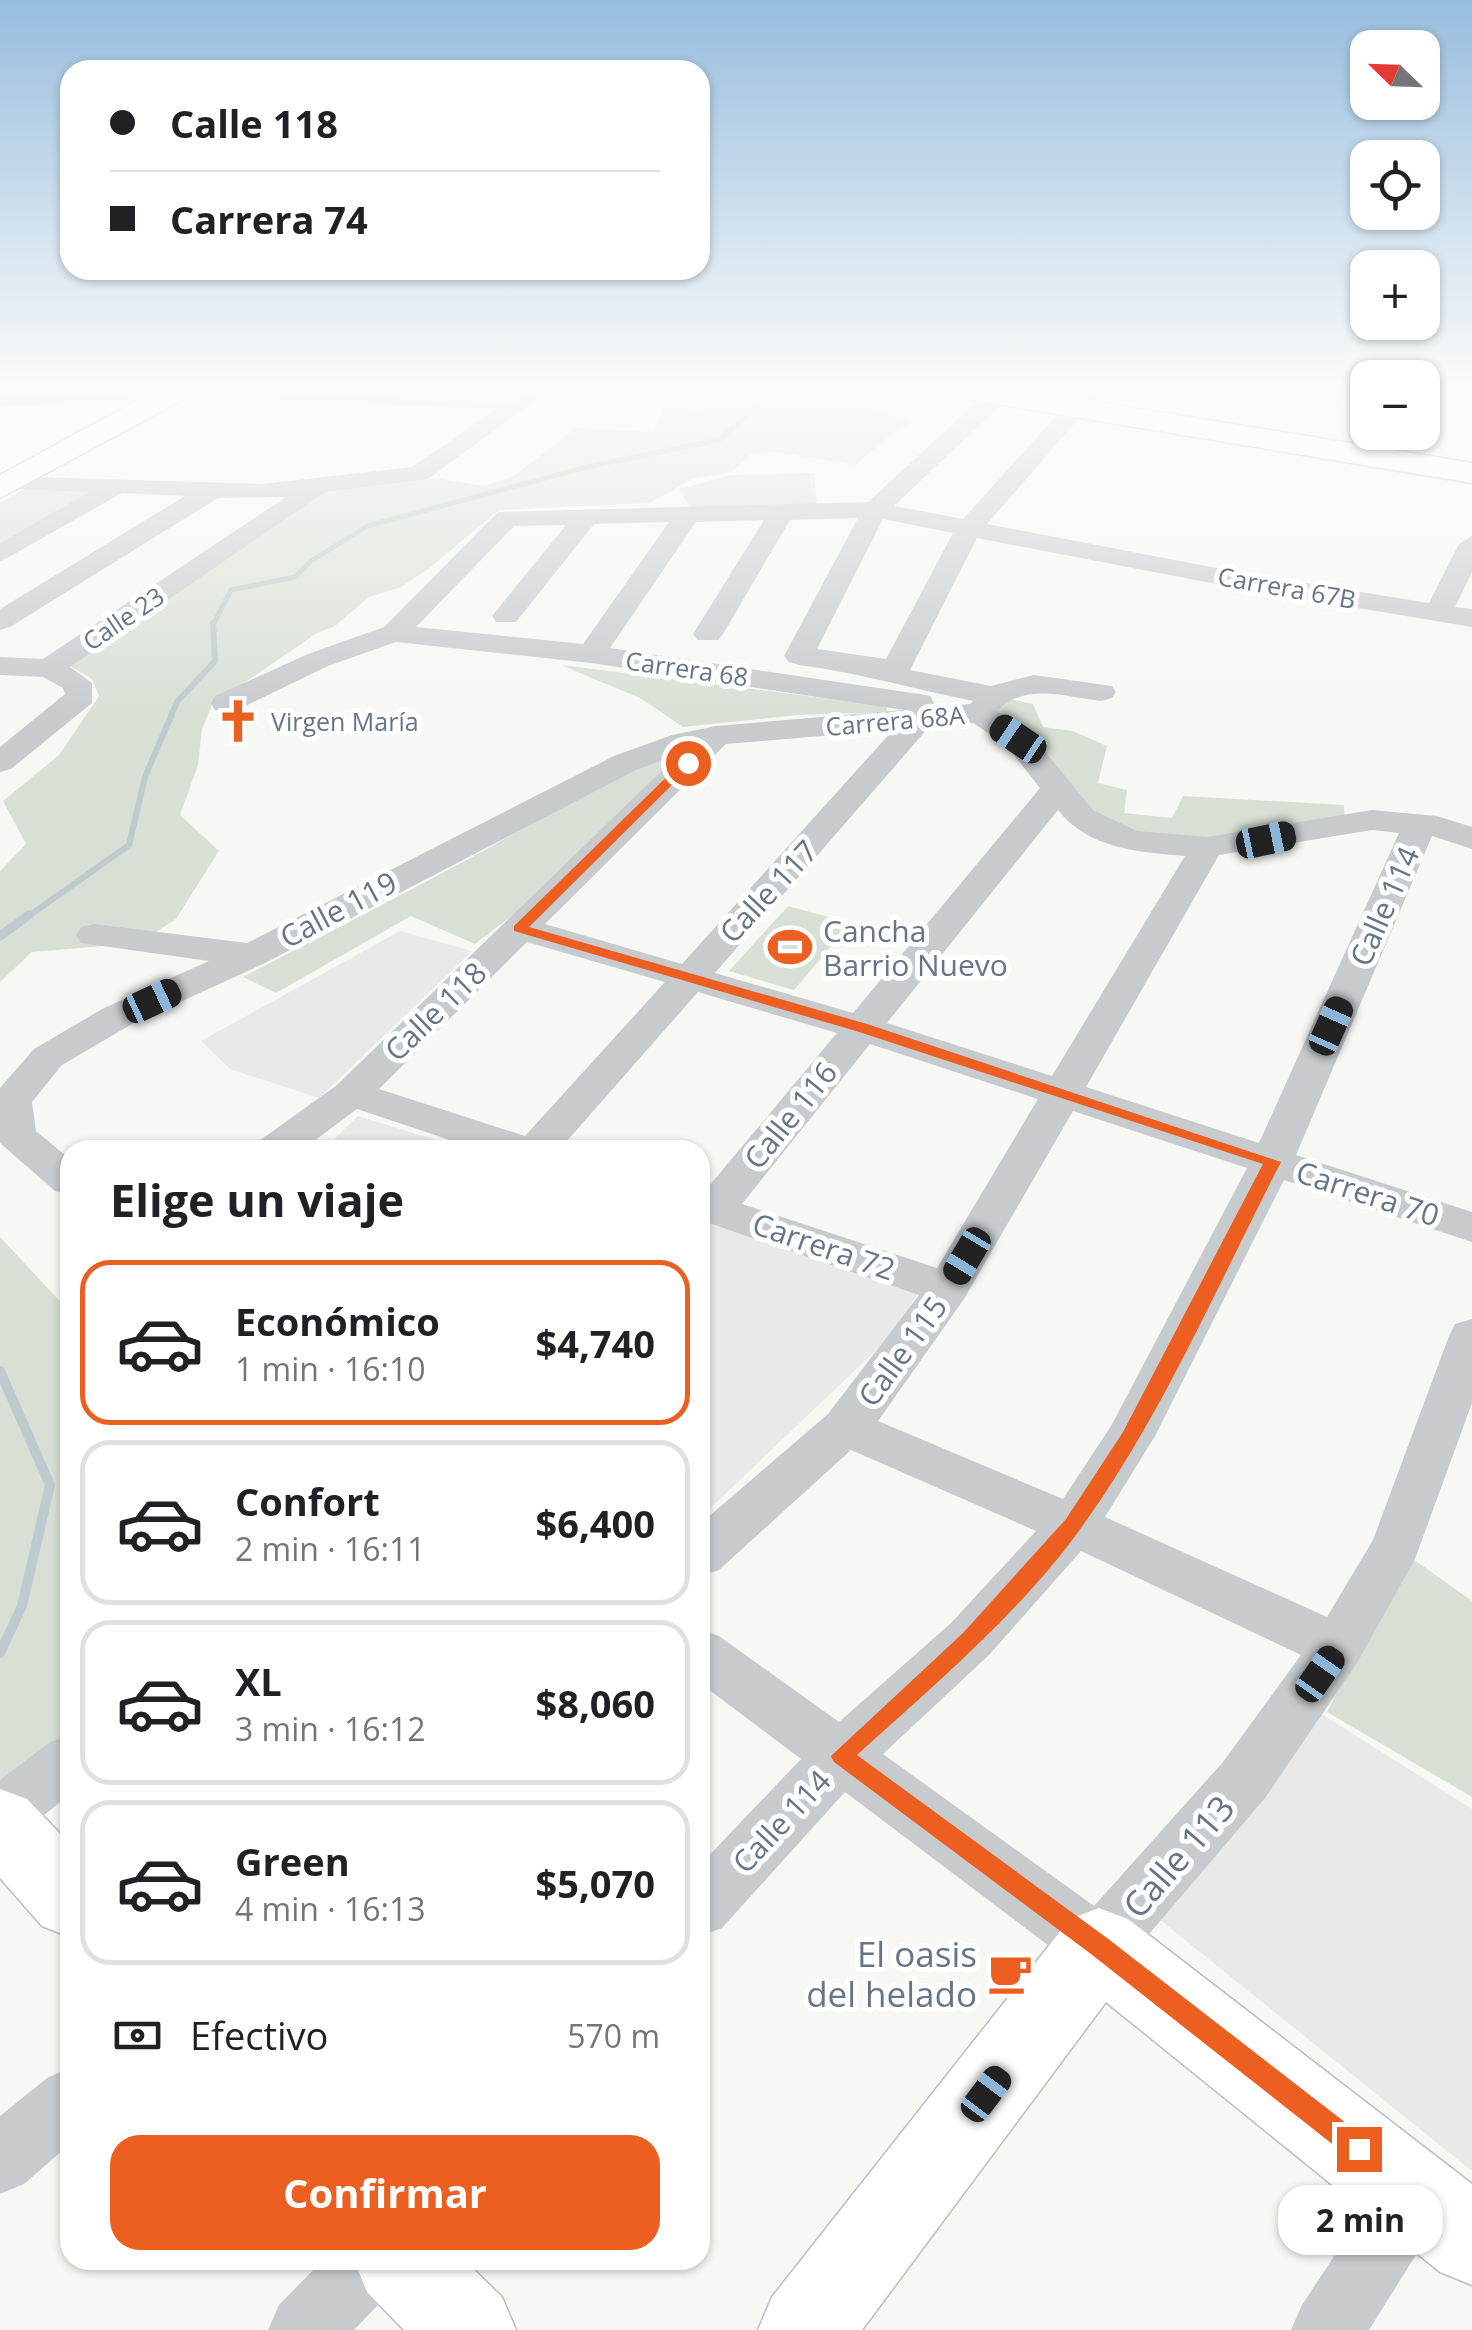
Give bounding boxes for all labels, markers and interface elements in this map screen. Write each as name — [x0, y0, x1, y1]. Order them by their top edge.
north arrow — [1350, 30, 1440, 120]
map controls — [1350, 30, 1440, 450]
text: Calle 118 — [170, 97, 338, 149]
button: locate — [1350, 140, 1440, 230]
text: Carrera 74 — [170, 193, 368, 245]
button: + — [1350, 250, 1440, 340]
button: − — [1350, 360, 1440, 450]
street label: Carrera 67B — [1215, 558, 1359, 616]
street label: Calle 23 — [76, 578, 170, 658]
street label: Carrera 68 — [624, 643, 750, 693]
church icon: Virgen María — [214, 697, 262, 745]
street label: Carrera 68A — [824, 697, 966, 743]
place label: Virgen María — [271, 704, 419, 738]
car — [985, 710, 1051, 768]
route start — [666, 741, 711, 786]
car — [1234, 819, 1298, 861]
street label: Calle 117 — [710, 831, 826, 951]
street label: Calle 114 — [1339, 840, 1429, 972]
street label: Calle 119 — [272, 861, 404, 957]
place label: Cancha Barrio Nuevo — [823, 910, 1008, 985]
sports icon: Cancha Barrio Nuevo — [766, 923, 814, 971]
street label: Calle 118 — [375, 952, 495, 1070]
car — [118, 975, 186, 1027]
car — [1305, 992, 1357, 1060]
street label: Calle 116 — [734, 1053, 846, 1177]
street label: Carrera 70 — [1291, 1151, 1445, 1235]
text: Elige un viaje — [110, 1169, 404, 1230]
street label: Carrera 72 — [747, 1203, 901, 1289]
car — [939, 1223, 995, 1289]
street label: Calle 115 — [848, 1288, 956, 1414]
text: Económico — [235, 1295, 440, 1347]
icon: car — [115, 1298, 205, 1388]
text: $4,740 — [536, 1317, 655, 1369]
text: 1 min · 16:10 — [235, 1347, 426, 1390]
text: Confort — [235, 1475, 380, 1527]
icon: car — [115, 1478, 205, 1568]
text: $6,400 — [536, 1497, 655, 1549]
text: 2 min · 16:11 — [235, 1527, 426, 1570]
car — [1291, 1641, 1349, 1707]
text: XL — [235, 1655, 282, 1707]
icon: car — [115, 1658, 205, 1748]
text: $8,060 — [536, 1677, 655, 1729]
text: 3 min · 16:12 — [235, 1707, 426, 1750]
street label: Calle 114 — [723, 1761, 839, 1881]
street label: Calle 113 — [1112, 1785, 1244, 1927]
text: Green — [235, 1835, 350, 1887]
icon: car — [115, 1838, 205, 1928]
text: $5,070 — [536, 1857, 655, 1909]
text: 4 min · 16:13 — [235, 1887, 426, 1930]
place label: El oasis del helado — [806, 1930, 977, 2017]
cafe icon: El oasis del helado — [986, 1949, 1034, 1997]
icon: cash — [110, 2008, 165, 2063]
text: Efectivo — [190, 2009, 328, 2061]
text: 570 m — [567, 2014, 660, 2057]
car — [956, 2061, 1016, 2127]
route end — [1337, 2127, 1382, 2172]
button: Confirmar — [110, 2135, 660, 2250]
callout: 2 min — [1276, 2184, 1442, 2254]
text: 2 min — [1316, 2198, 1405, 2241]

